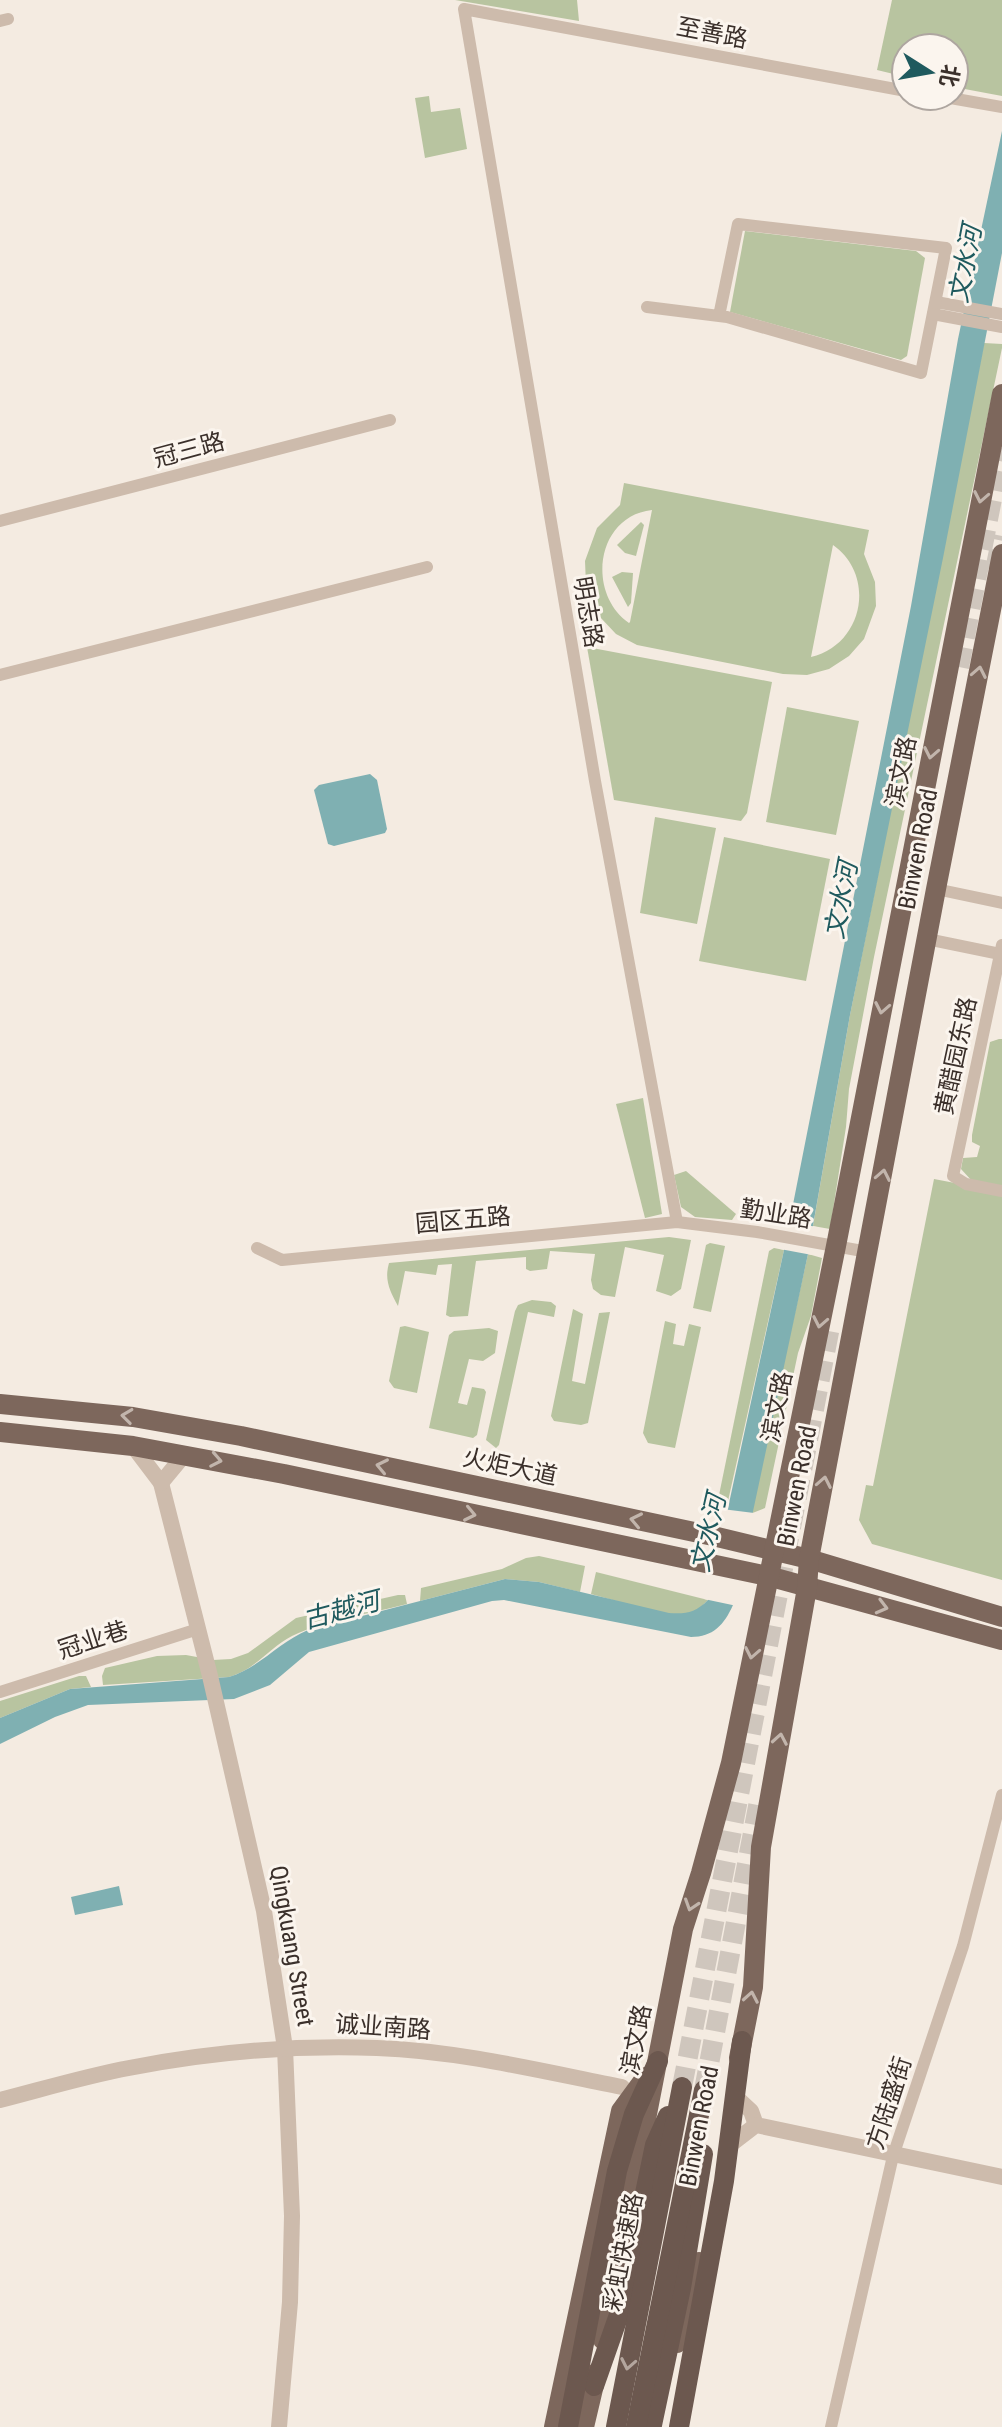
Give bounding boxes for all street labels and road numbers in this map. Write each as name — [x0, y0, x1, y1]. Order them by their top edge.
street label: 至善路 — [674, 12, 750, 54]
street label: 冠三路 — [151, 427, 227, 473]
street label: 明志路 — [568, 574, 608, 650]
street label: 滨文路 — [880, 734, 922, 810]
street label: Binwen Road — [893, 786, 943, 912]
street label: 黄醋园东路 — [930, 994, 982, 1118]
street label: 勤业路 — [738, 1195, 814, 1233]
street label: 园区五路 — [414, 1202, 512, 1238]
street label: 滨文路 — [756, 1369, 798, 1445]
street label: Binwen Road — [772, 1423, 822, 1549]
street label: 火炬大道 — [460, 1443, 560, 1491]
street label: 冠业巷 — [54, 1616, 132, 1664]
street label: Qingkuang Street — [264, 1864, 320, 2028]
street label: 滨文路 — [615, 2002, 657, 2078]
street label: 诚业南路 — [334, 2010, 432, 2044]
street label: 方陆盛街 — [861, 2053, 917, 2153]
street label: Binwen Road — [674, 2063, 724, 2189]
street label: 彩虹快速路 — [598, 2190, 648, 2314]

